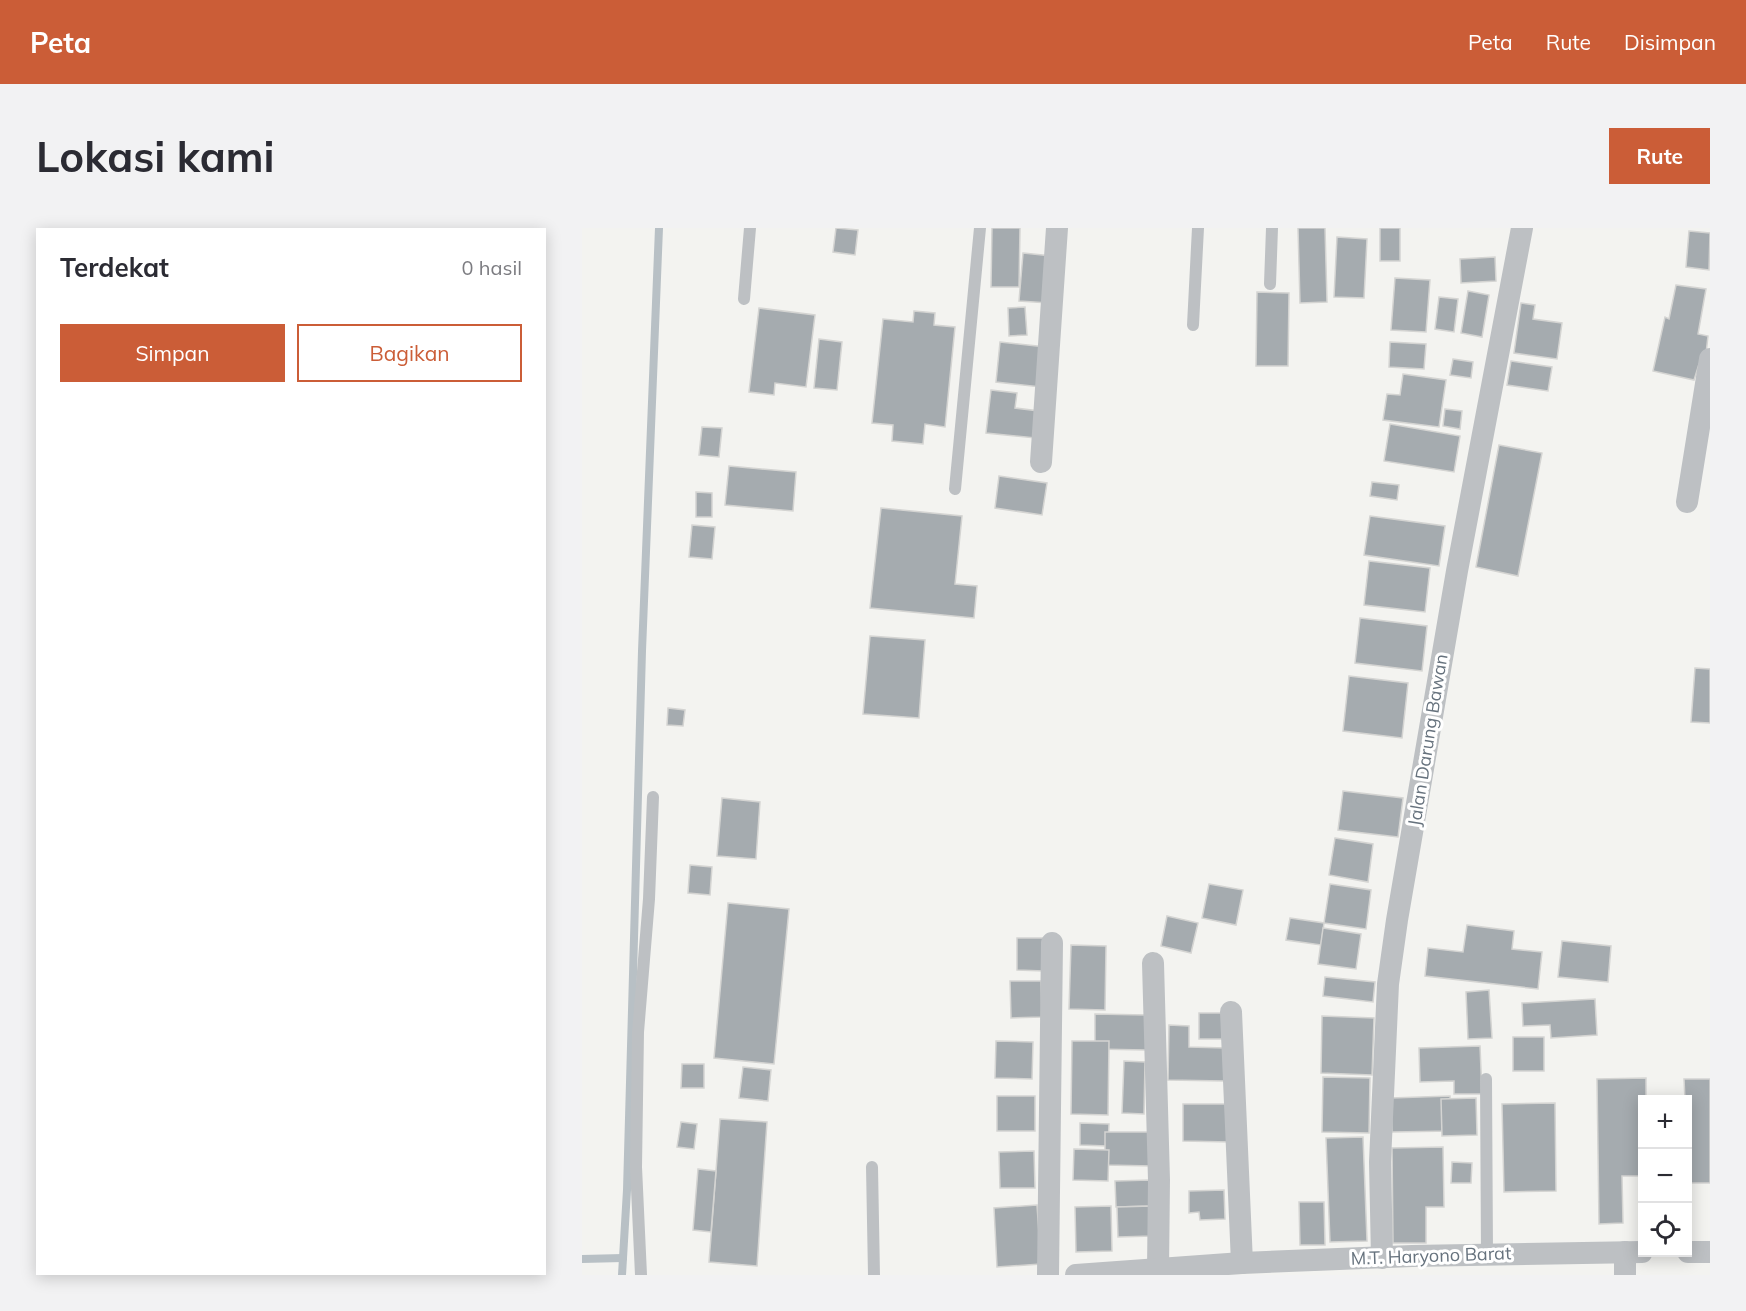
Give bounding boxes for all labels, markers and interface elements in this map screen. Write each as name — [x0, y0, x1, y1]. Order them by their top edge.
text: Peta — [30, 25, 91, 60]
text: Peta — [1468, 29, 1513, 55]
text: Rute — [1546, 29, 1591, 55]
text: Disimpan — [1624, 29, 1716, 55]
button: Rute — [1609, 128, 1710, 184]
text: Lokasi kami — [36, 130, 274, 183]
text: Terdekat — [60, 251, 169, 284]
text: 0 hasil — [462, 255, 522, 280]
button: Simpan — [60, 324, 285, 382]
button: Bagikan — [297, 324, 522, 382]
street label: Jalan Darung Bawan — [1403, 652, 1452, 828]
map controls — [1638, 1095, 1692, 1257]
button: + — [1638, 1095, 1692, 1149]
button: − — [1638, 1149, 1692, 1203]
button: locate — [1638, 1203, 1692, 1257]
street label: M.T. Haryono Barat — [1350, 1241, 1512, 1270]

